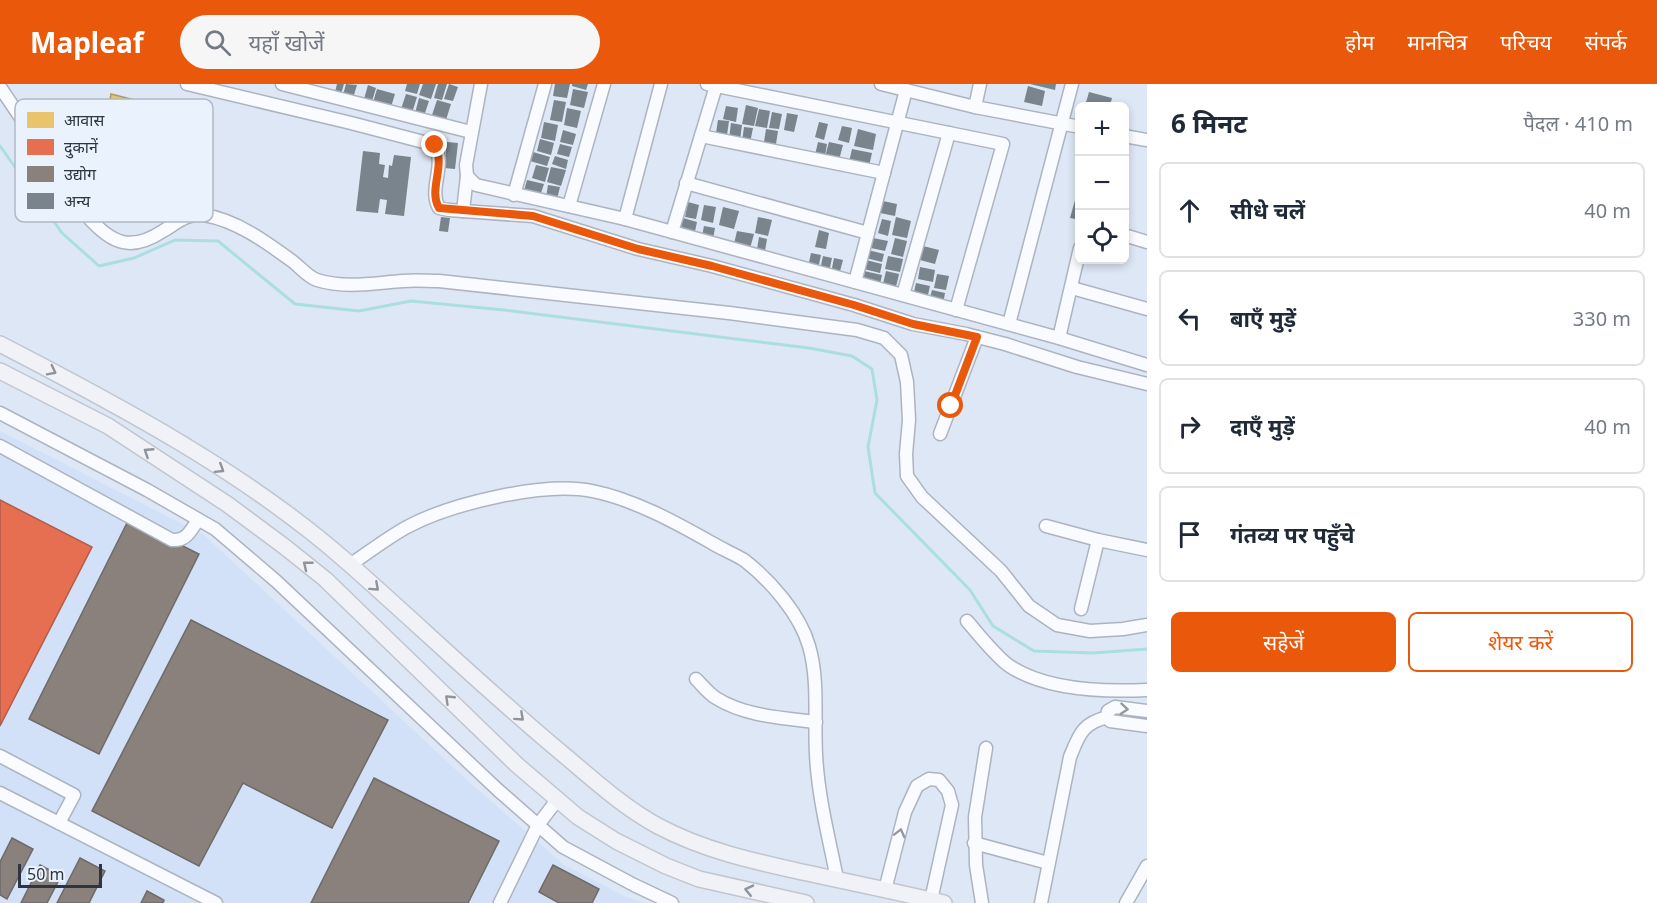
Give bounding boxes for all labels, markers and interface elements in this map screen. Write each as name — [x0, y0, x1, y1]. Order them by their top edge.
search box — [180, 15, 600, 69]
text: Mapleaf — [30, 23, 144, 61]
icon: search — [201, 26, 234, 59]
text: यहाँ खोजें — [249, 27, 324, 57]
text: होम — [1345, 28, 1374, 56]
text: मानचित्र — [1407, 28, 1467, 56]
text: परिचय — [1500, 28, 1552, 56]
text: संपर्क — [1585, 28, 1627, 56]
legend — [15, 99, 213, 222]
map controls — [1075, 102, 1129, 264]
button: + — [1075, 102, 1129, 156]
text: 6 मिनट — [1171, 105, 1247, 141]
text: आवास — [64, 109, 105, 131]
text: पैदल · 410 m — [1523, 110, 1633, 137]
route end — [421, 131, 447, 157]
text: दुकानें — [64, 136, 99, 159]
button: − — [1075, 156, 1129, 210]
text: उद्योग — [64, 163, 97, 185]
text: अन्य — [64, 190, 91, 212]
icon: ahead — [1173, 194, 1206, 227]
text: सीधे चलें — [1230, 195, 1305, 225]
text: 40 m — [1584, 197, 1631, 224]
button: locate — [1075, 210, 1129, 264]
icon: left — [1173, 302, 1206, 335]
text: बाएँ मुड़ें — [1230, 303, 1296, 333]
text: 330 m — [1573, 305, 1631, 332]
one-way arrow — [46, 364, 56, 375]
route start — [937, 392, 963, 418]
icon: right — [1173, 410, 1206, 443]
text: दाएँ मुड़ें — [1230, 411, 1295, 441]
text: 40 m — [1584, 413, 1631, 440]
one-way arrow — [144, 448, 154, 460]
one-way arrow — [214, 462, 224, 474]
icon: arrive — [1173, 518, 1206, 551]
text: गंतव्य पर पहुँचे — [1230, 519, 1355, 549]
one-way arrow — [303, 561, 314, 572]
one-way arrow — [368, 580, 379, 591]
button: सहेजें — [1171, 612, 1396, 672]
button: शेयर करें — [1408, 612, 1633, 672]
one-way arrow — [445, 695, 456, 706]
one-way arrow — [1119, 702, 1128, 715]
one-way arrow — [514, 710, 524, 721]
one-way arrow — [892, 829, 905, 839]
scale bar — [18, 861, 102, 888]
text: 50 m — [27, 863, 64, 885]
one-way arrow — [744, 884, 754, 897]

